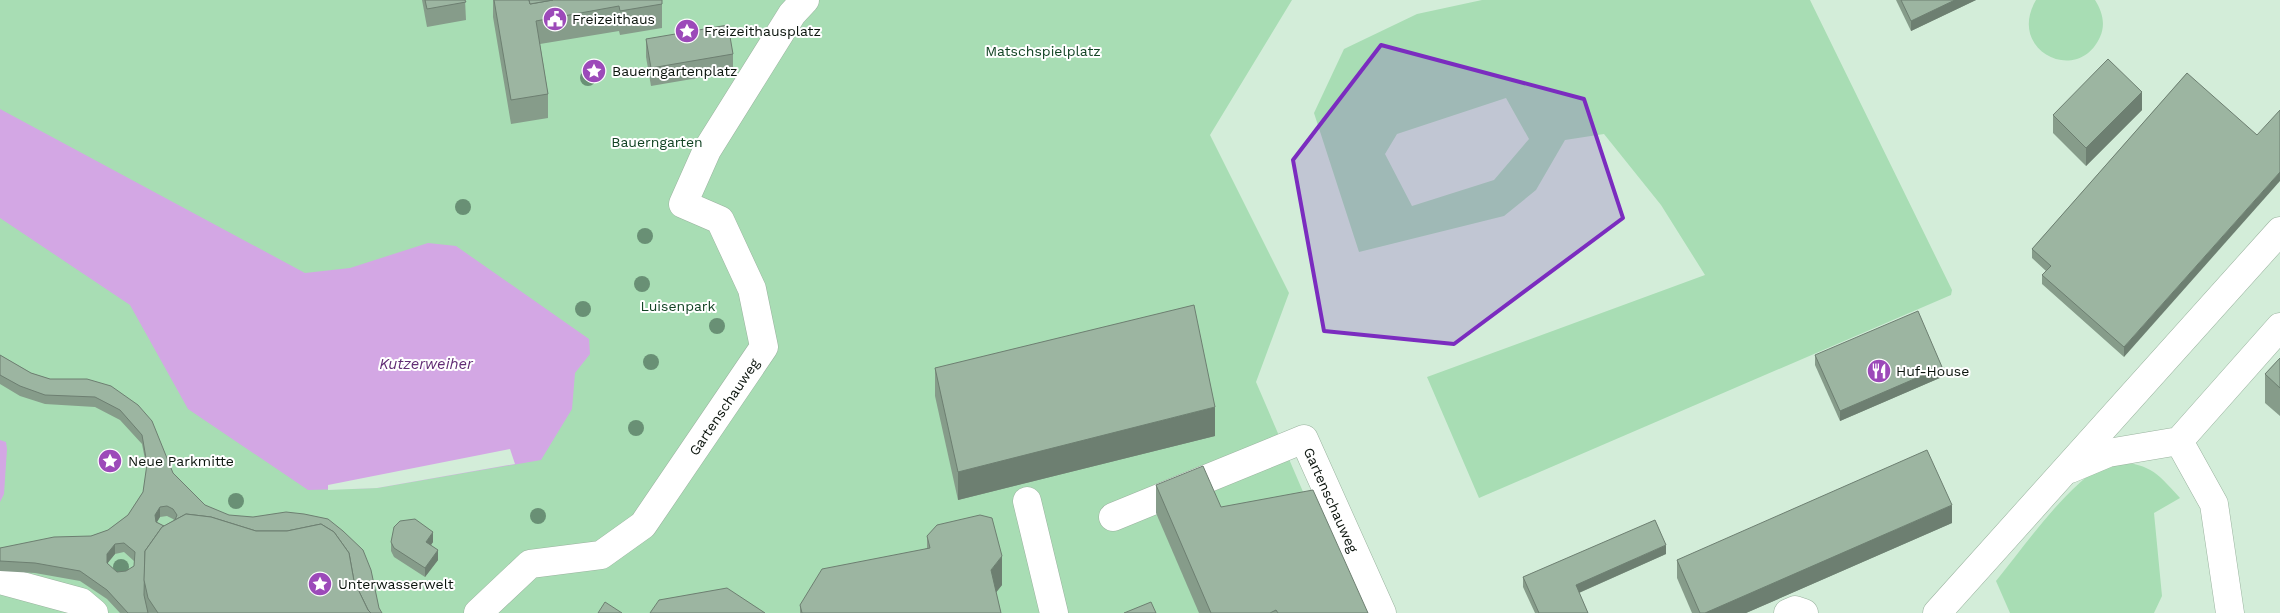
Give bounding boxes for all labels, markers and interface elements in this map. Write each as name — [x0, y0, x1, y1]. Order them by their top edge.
public building icon: Freizeithaus — [542, 6, 568, 32]
place label: Freizeithaus — [572, 11, 655, 27]
place icon: Freizeithausplatz — [674, 18, 700, 44]
place label: Freizeithausplatz — [704, 23, 821, 39]
park label: Matschspielplatz — [985, 43, 1101, 59]
place icon: Bauerngartenplatz — [581, 58, 607, 84]
place label: Bauerngartenplatz — [612, 63, 737, 79]
park label: Bauerngarten — [611, 134, 703, 150]
park label: Luisenpark — [640, 298, 716, 314]
water label: Kutzerweiher — [379, 355, 474, 373]
street label: Gartenschauweg — [686, 355, 763, 458]
restaurant icon: Huf-House — [1866, 358, 1892, 384]
place label: Huf-House — [1896, 363, 1969, 379]
street label: Gartenschauweg — [1301, 445, 1362, 556]
place icon: Neue Parkmitte — [97, 448, 123, 474]
place label: Neue Parkmitte — [128, 453, 234, 469]
place icon: Unterwasserwelt — [307, 571, 333, 597]
place label: Unterwasserwelt — [338, 576, 454, 592]

